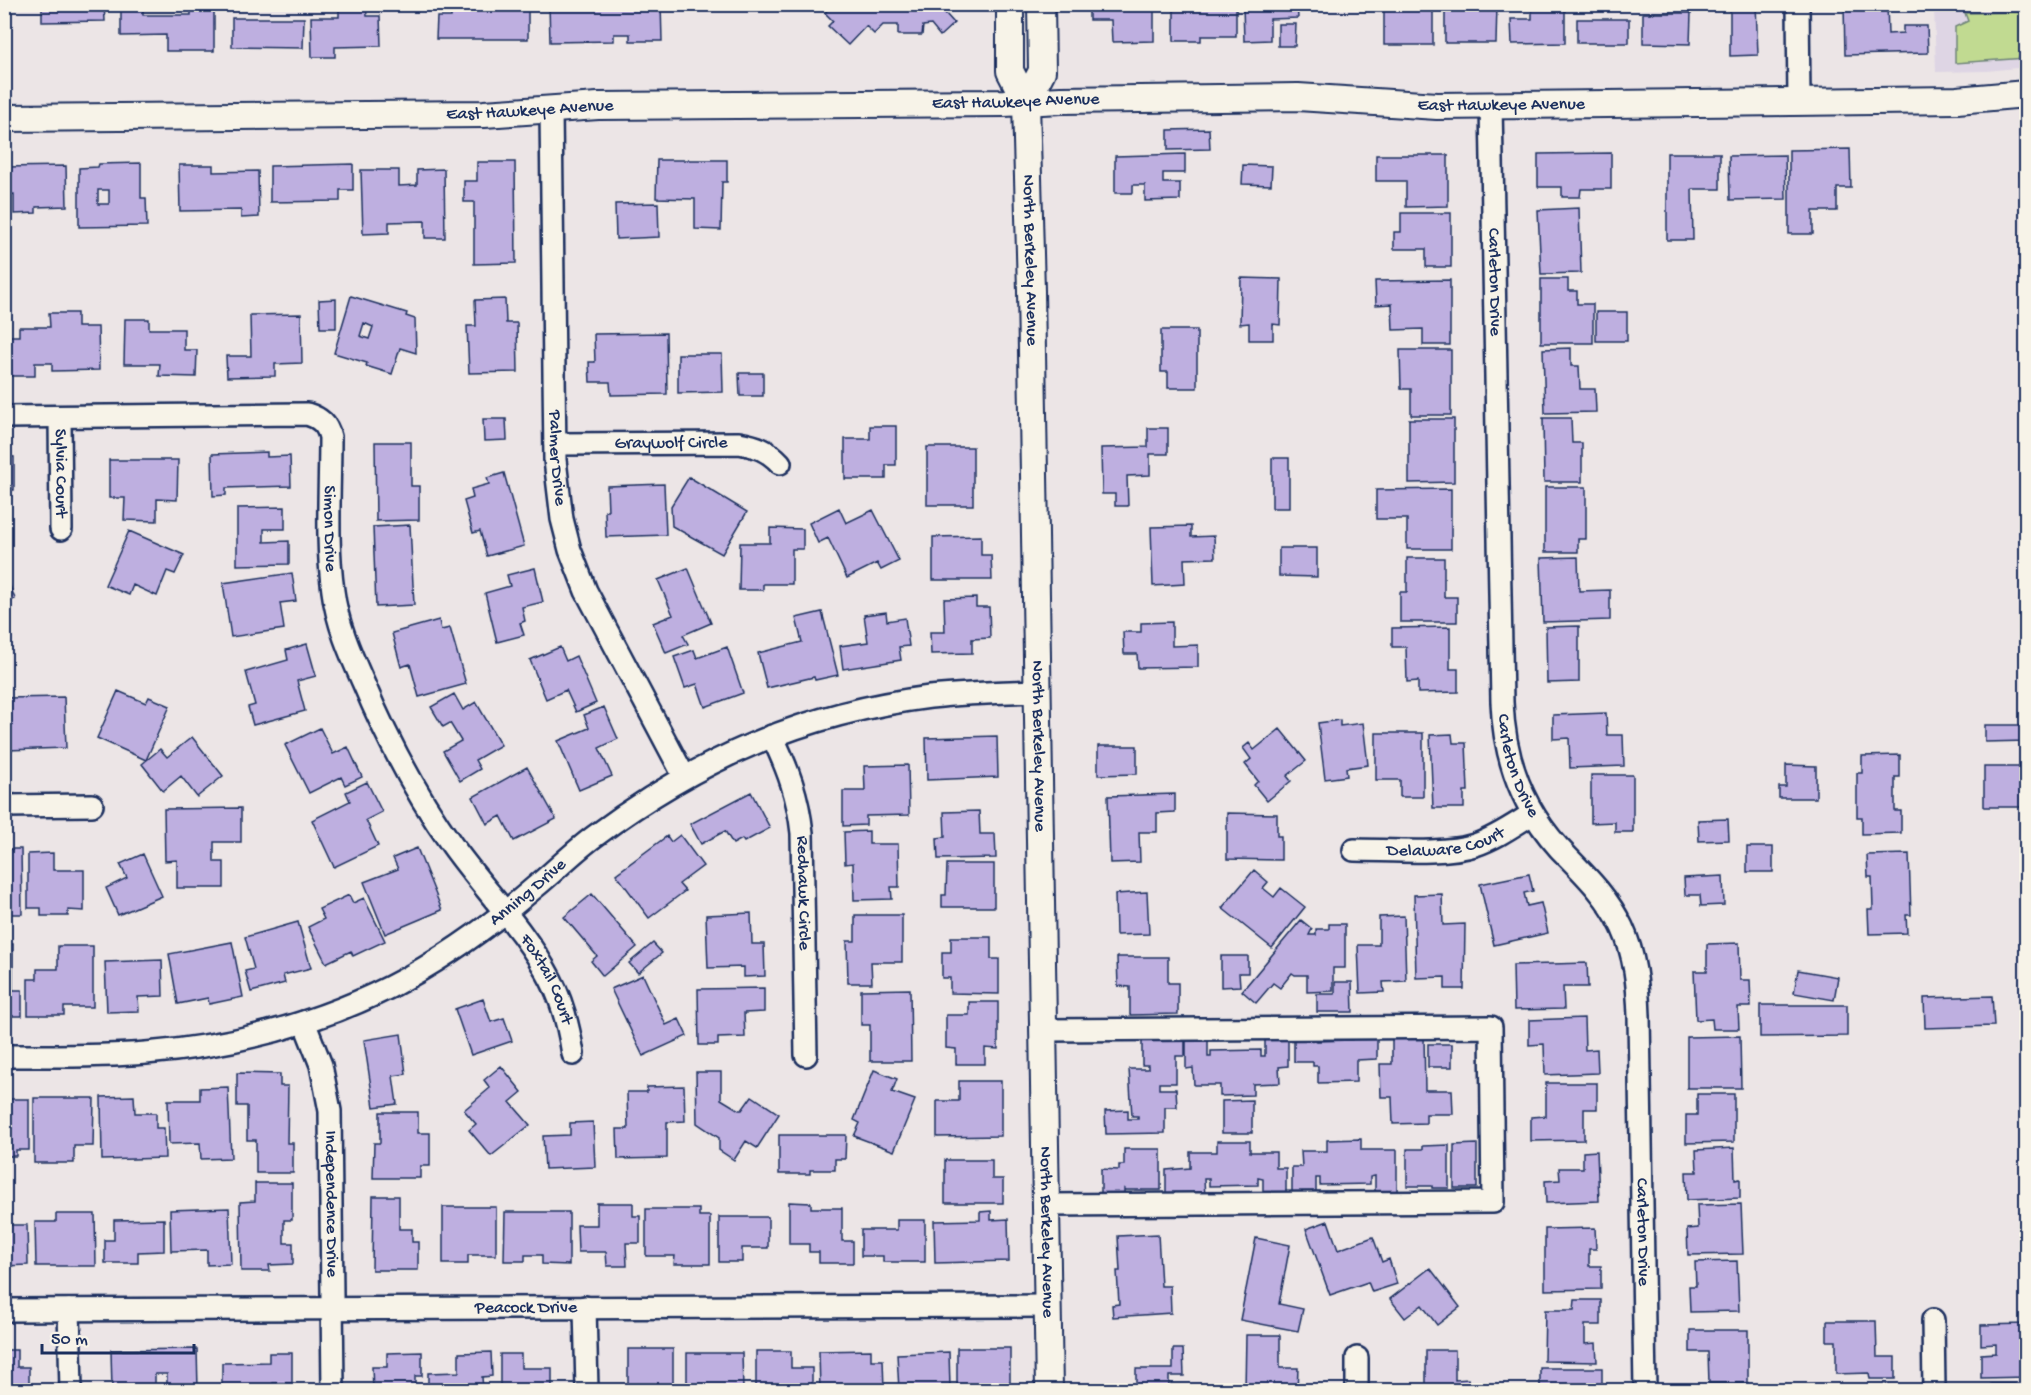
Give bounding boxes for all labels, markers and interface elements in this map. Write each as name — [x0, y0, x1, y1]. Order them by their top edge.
street label: East Hawkeye Avenue — [932, 89, 1100, 114]
street label: East Hawkeye Avenue — [1417, 94, 1586, 117]
street label: East Hawkeye Avenue — [446, 95, 614, 125]
street label: North Berkeley Avenue — [1017, 174, 1042, 347]
street label: Carleton Drive — [1483, 228, 1506, 337]
street label: Palmer Drive — [544, 409, 571, 508]
street label: Sylvia Court — [50, 429, 71, 519]
street label: Graywolf Circle — [614, 433, 728, 454]
street label: Simon Drive — [318, 485, 341, 573]
street label: North Berkeley Avenue — [1027, 660, 1050, 833]
street label: Carleton Drive — [1492, 713, 1544, 822]
street label: Delaware Court — [1385, 822, 1510, 862]
street label: Redhawk Circle — [792, 835, 815, 951]
street label: Anning Drive — [485, 854, 571, 931]
street label: Foxtail Court — [514, 929, 578, 1028]
street label: Independence Drive — [320, 1130, 342, 1278]
street label: North Berkeley Avenue — [1035, 1146, 1058, 1319]
street label: Carleton Drive — [1631, 1178, 1654, 1287]
street label: Peacock Drive — [474, 1297, 578, 1319]
scale bar — [42, 1317, 194, 1355]
text: 50 m — [51, 1330, 88, 1351]

